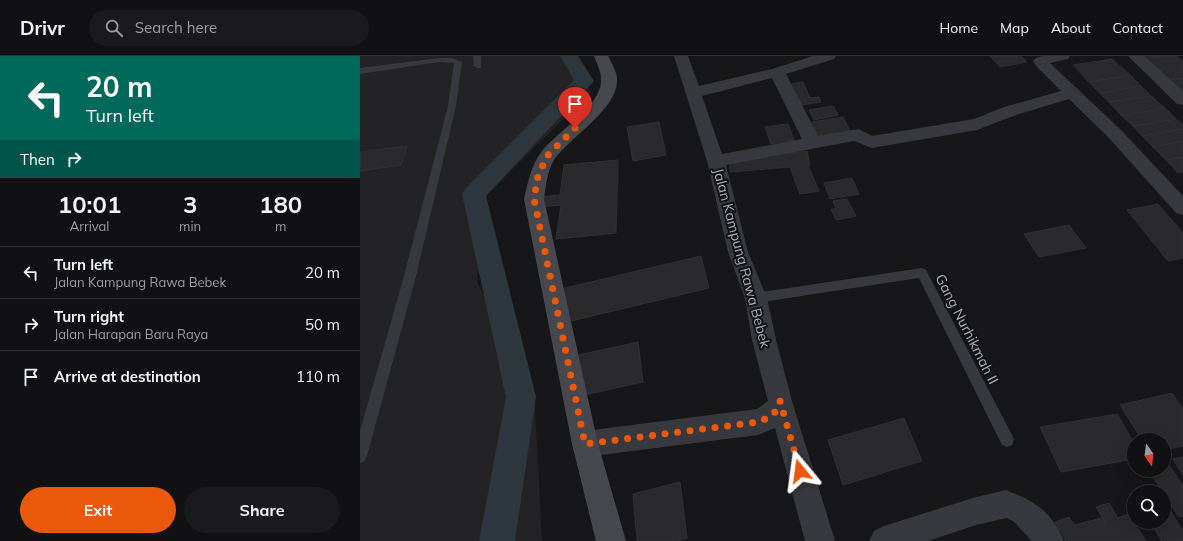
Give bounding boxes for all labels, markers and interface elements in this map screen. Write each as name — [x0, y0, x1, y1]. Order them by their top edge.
search box — [89, 10, 369, 46]
text: Drivr — [20, 16, 65, 40]
icon: search — [103, 17, 125, 39]
text: Search here — [135, 18, 217, 37]
text: Home — [939, 19, 978, 37]
text: Map — [1000, 19, 1029, 37]
text: About — [1051, 19, 1091, 37]
text: Contact — [1113, 19, 1163, 37]
text: 20 m — [86, 69, 152, 104]
icon: left — [20, 72, 72, 124]
pin — [558, 87, 592, 128]
icon: arrive — [564, 93, 586, 115]
text: Turn left — [86, 104, 154, 127]
icon: right — [63, 148, 85, 170]
text: Then — [20, 150, 55, 169]
street label: Jalan Kampung Rawa Bebek — [709, 166, 775, 351]
text: 10:01 — [58, 189, 121, 219]
text: 3 — [183, 189, 197, 219]
text: 180 — [259, 189, 302, 219]
text: Arrival — [70, 218, 109, 234]
text: min — [179, 218, 201, 234]
text: m — [275, 218, 286, 234]
text: Turn left — [54, 255, 113, 274]
icon: left — [20, 262, 42, 284]
text: 20 m — [305, 263, 340, 282]
street label: Gang Nurhikmah II — [931, 271, 1003, 387]
text: Jalan Kampung Rawa Bebek — [54, 274, 226, 290]
text: Turn right — [54, 307, 124, 326]
icon: right — [20, 314, 42, 336]
text: 50 m — [305, 315, 340, 334]
text: Jalan Harapan Baru Raya — [54, 326, 208, 342]
icon: arrive — [20, 366, 42, 388]
text: Arrive at destination — [54, 367, 201, 386]
text: 110 m — [296, 367, 340, 386]
north arrow — [1127, 433, 1171, 477]
map controls — [1127, 433, 1171, 529]
position arrow — [779, 450, 821, 492]
button: search — [1127, 485, 1171, 529]
button: Exit — [20, 487, 176, 533]
button: Share — [184, 487, 340, 533]

